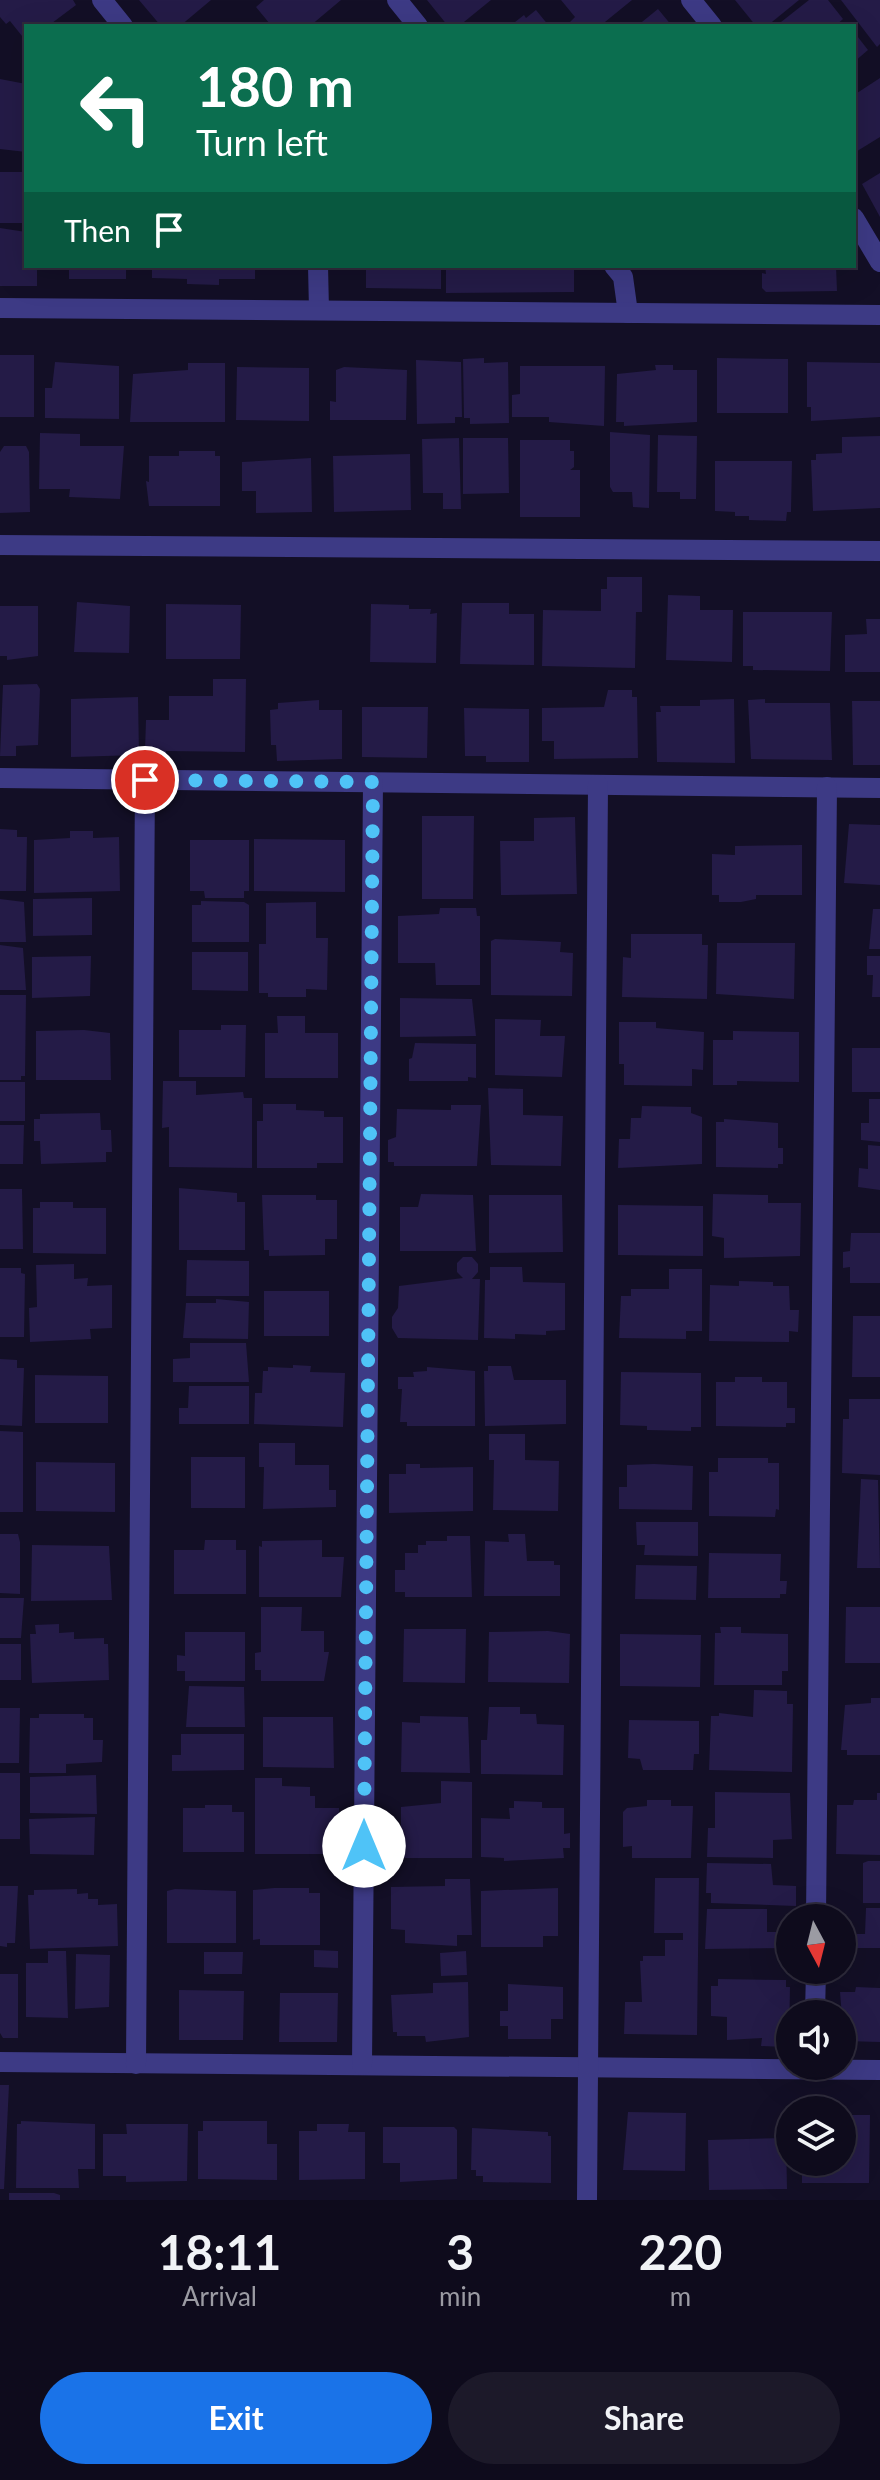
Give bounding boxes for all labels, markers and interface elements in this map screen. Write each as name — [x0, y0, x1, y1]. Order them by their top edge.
text: 180 m — [196, 52, 354, 119]
icon: left — [64, 56, 168, 160]
text: Turn left — [196, 120, 328, 164]
icon: arrive — [147, 208, 191, 252]
text: Then — [64, 212, 131, 248]
pin — [111, 746, 179, 814]
icon: arrive — [123, 758, 167, 802]
position arrow — [322, 1804, 406, 1888]
north arrow — [776, 1904, 856, 1984]
map controls — [776, 1904, 856, 2176]
button: sound — [776, 2000, 856, 2080]
button: layers — [776, 2096, 856, 2176]
text: 18:11 — [158, 2223, 281, 2280]
text: 3 — [446, 2223, 474, 2280]
text: 220 — [639, 2223, 722, 2280]
text: Arrival — [182, 2280, 257, 2312]
text: min — [439, 2280, 481, 2312]
text: m — [670, 2280, 691, 2312]
button: Exit — [40, 2372, 432, 2464]
button: Share — [448, 2372, 840, 2464]

